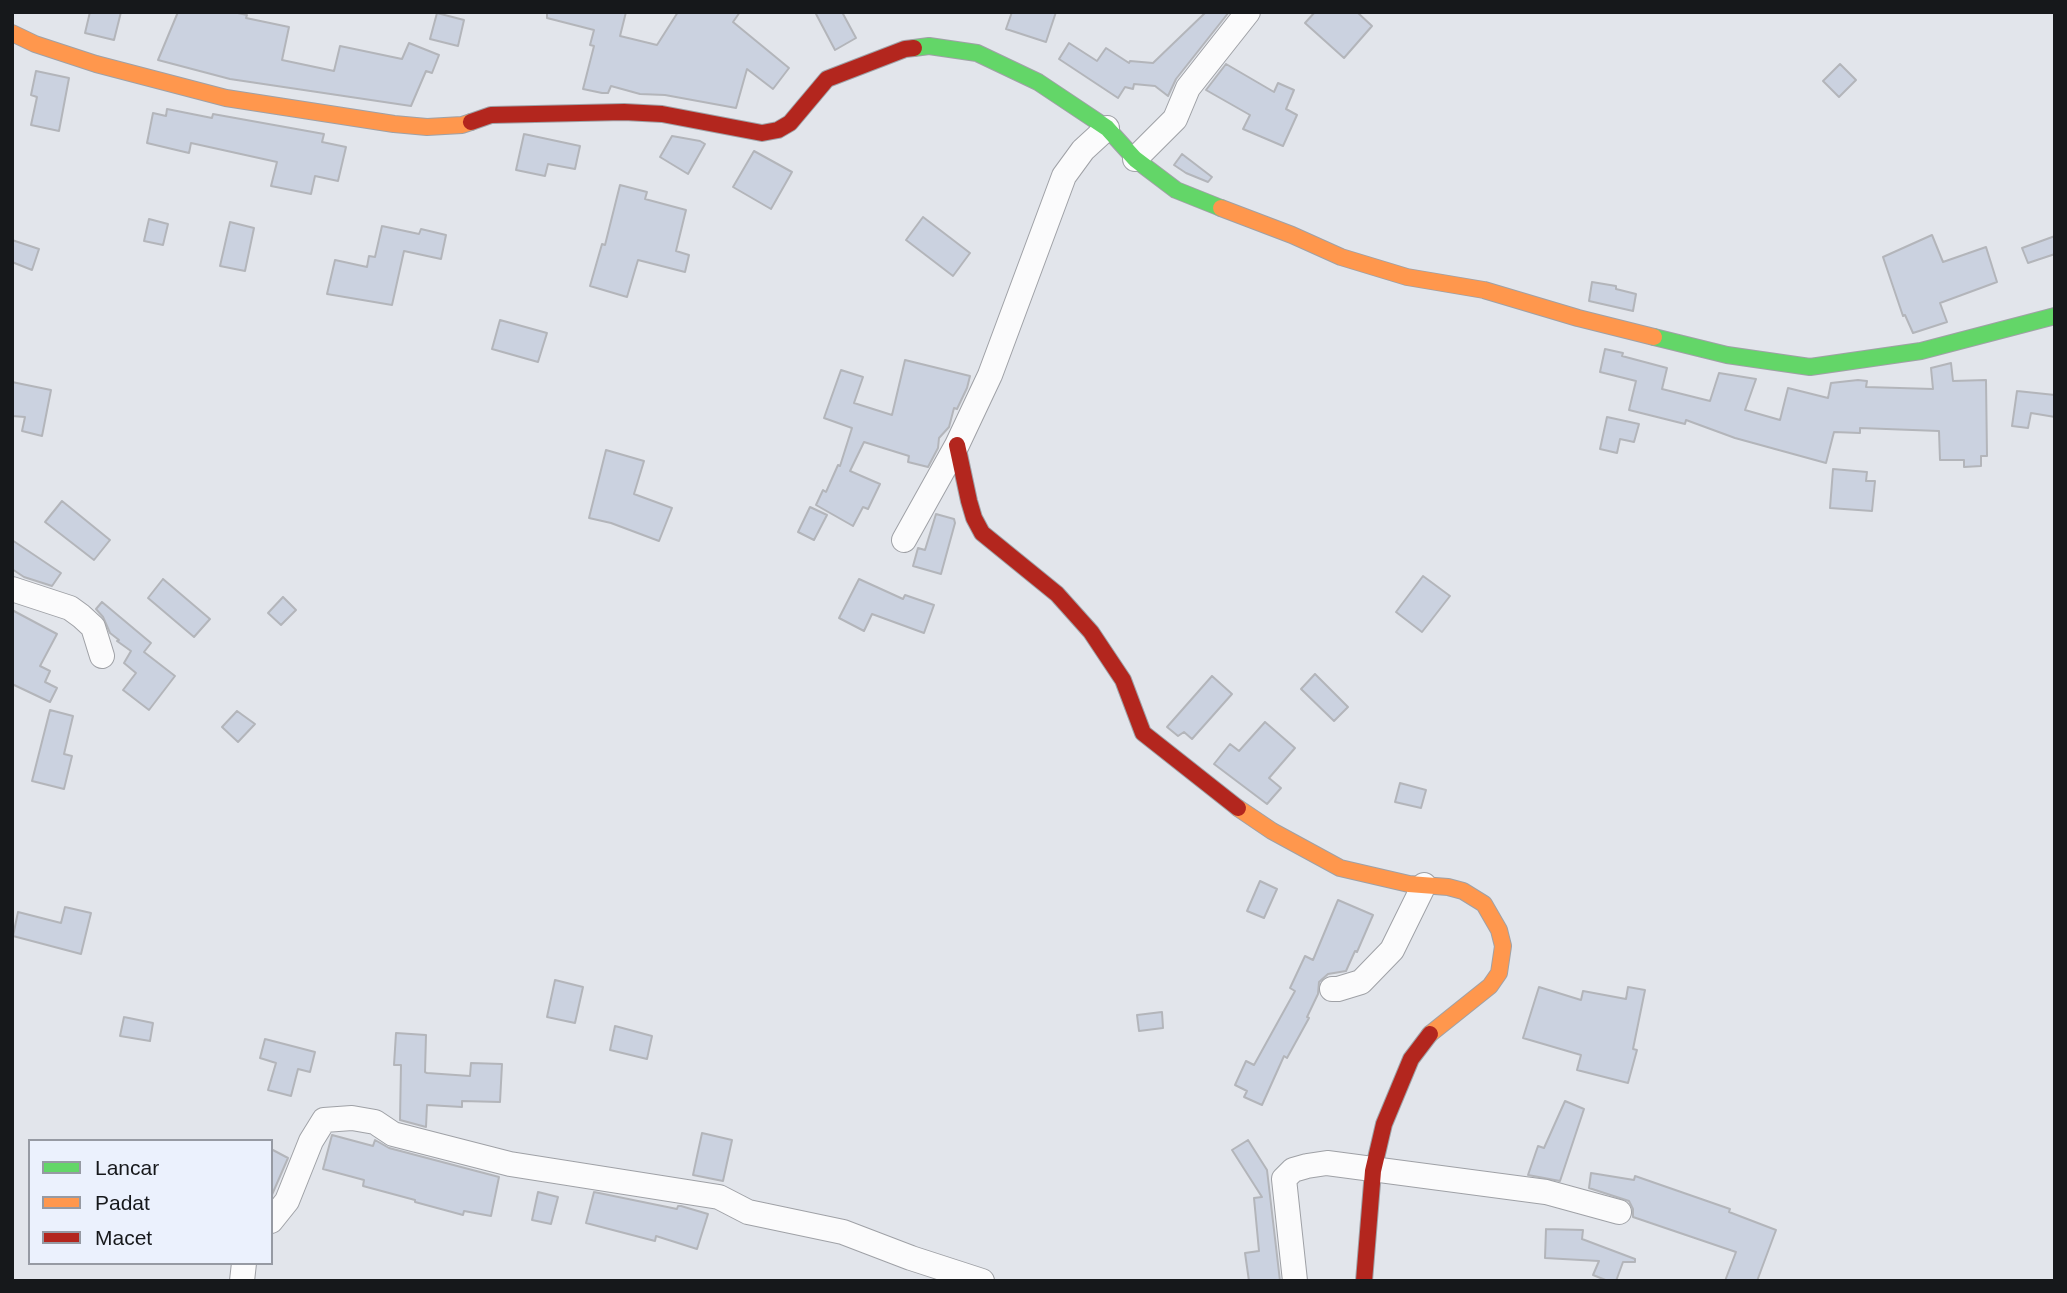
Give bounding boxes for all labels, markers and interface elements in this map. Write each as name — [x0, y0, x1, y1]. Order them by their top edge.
legend — [28, 1139, 273, 1265]
text: Lancar — [95, 1156, 159, 1179]
text: Padat — [95, 1191, 150, 1214]
text: Macet — [95, 1226, 152, 1249]

